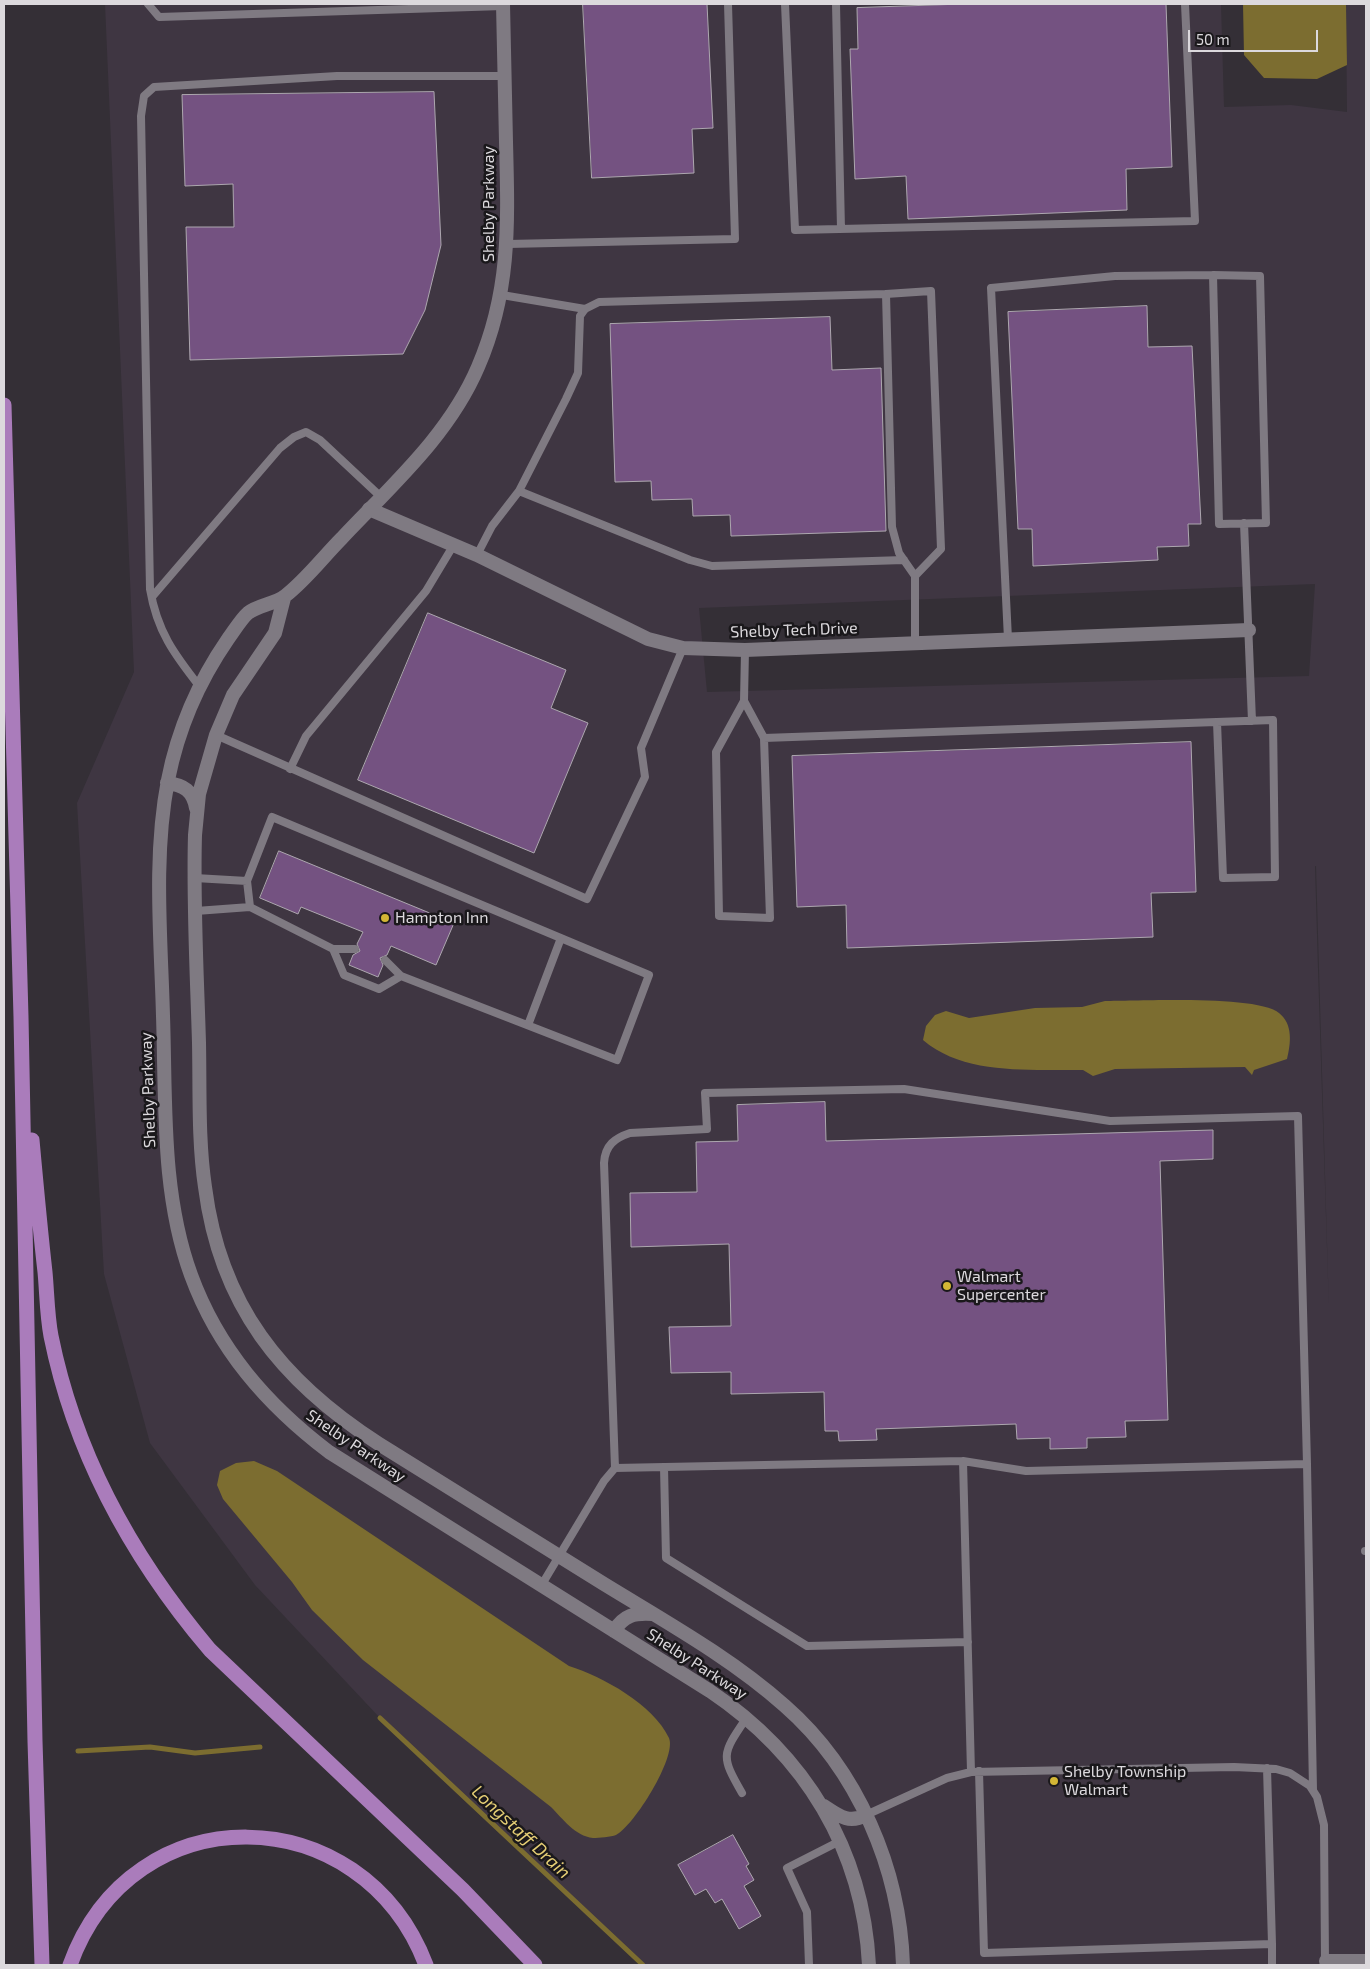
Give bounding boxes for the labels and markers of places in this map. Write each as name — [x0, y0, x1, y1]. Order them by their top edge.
place label: Hampton Inn — [395, 908, 489, 928]
marker: Hampton Inn — [379, 912, 391, 924]
place label: Walmart Supercenter — [957, 1267, 1046, 1305]
marker: Walmart Supercenter — [941, 1280, 953, 1292]
place label: Shelby Township Walmart — [1064, 1762, 1186, 1800]
marker: Shelby Township Walmart — [1048, 1775, 1060, 1787]

